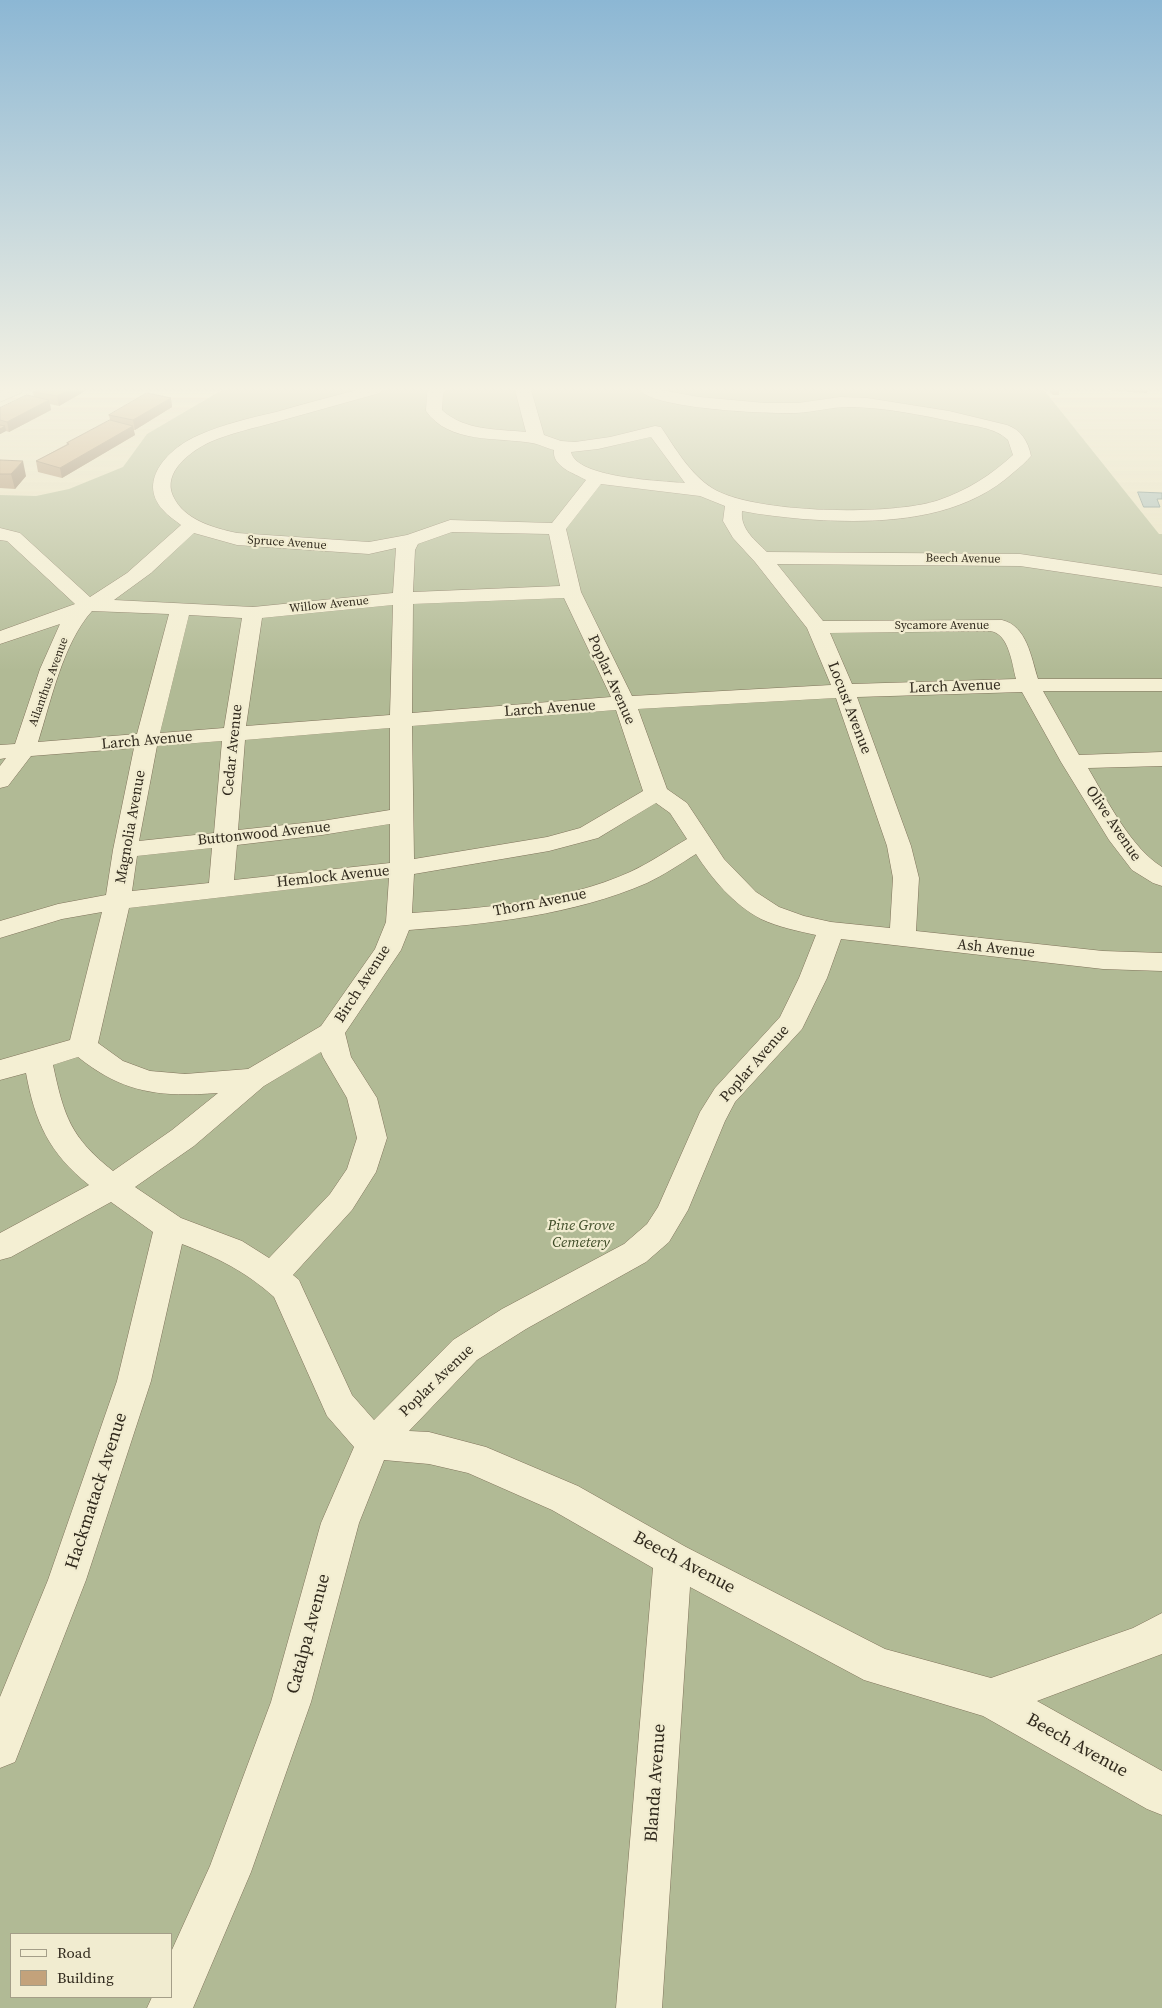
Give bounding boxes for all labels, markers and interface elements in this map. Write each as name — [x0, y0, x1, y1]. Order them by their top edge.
street label: Spruce Avenue — [247, 533, 327, 553]
street label: Beech Avenue — [925, 551, 1001, 567]
street label: Willow Avenue — [288, 594, 370, 616]
street label: Sycamore Avenue — [895, 619, 989, 633]
street label: Poplar Avenue — [583, 632, 639, 728]
street label: Ailanthus Avenue — [26, 636, 72, 728]
street label: Locust Avenue — [823, 659, 875, 757]
street label: Larch Avenue — [909, 676, 1001, 698]
street label: Larch Avenue — [504, 697, 596, 721]
street label: Cedar Avenue — [219, 703, 247, 797]
street label: Larch Avenue — [101, 728, 193, 754]
street label: Magnolia Avenue — [112, 769, 150, 885]
street label: Olive Avenue — [1081, 783, 1145, 865]
street label: Buttonwood Avenue — [197, 818, 331, 850]
street label: Hemlock Avenue — [276, 862, 390, 892]
street label: Thorn Avenue — [492, 885, 588, 921]
street label: Ash Avenue — [956, 936, 1036, 962]
street label: Birch Avenue — [331, 942, 395, 1026]
street label: Poplar Avenue — [717, 1022, 793, 1106]
park label: Pine Grove Cemetery — [547, 1217, 615, 1252]
street label: Poplar Avenue — [396, 1341, 478, 1421]
street label: Hackmatack Avenue — [61, 1410, 133, 1572]
street label: Beech Avenue — [629, 1527, 739, 1599]
street label: Catalpa Avenue — [283, 1572, 335, 1696]
street label: Beech Avenue — [1023, 1709, 1131, 1783]
street label: Blanda Avenue — [641, 1723, 671, 1843]
legend — [10, 1933, 172, 1998]
text: Road — [57, 1942, 91, 1963]
text: Building — [57, 1967, 114, 1988]

